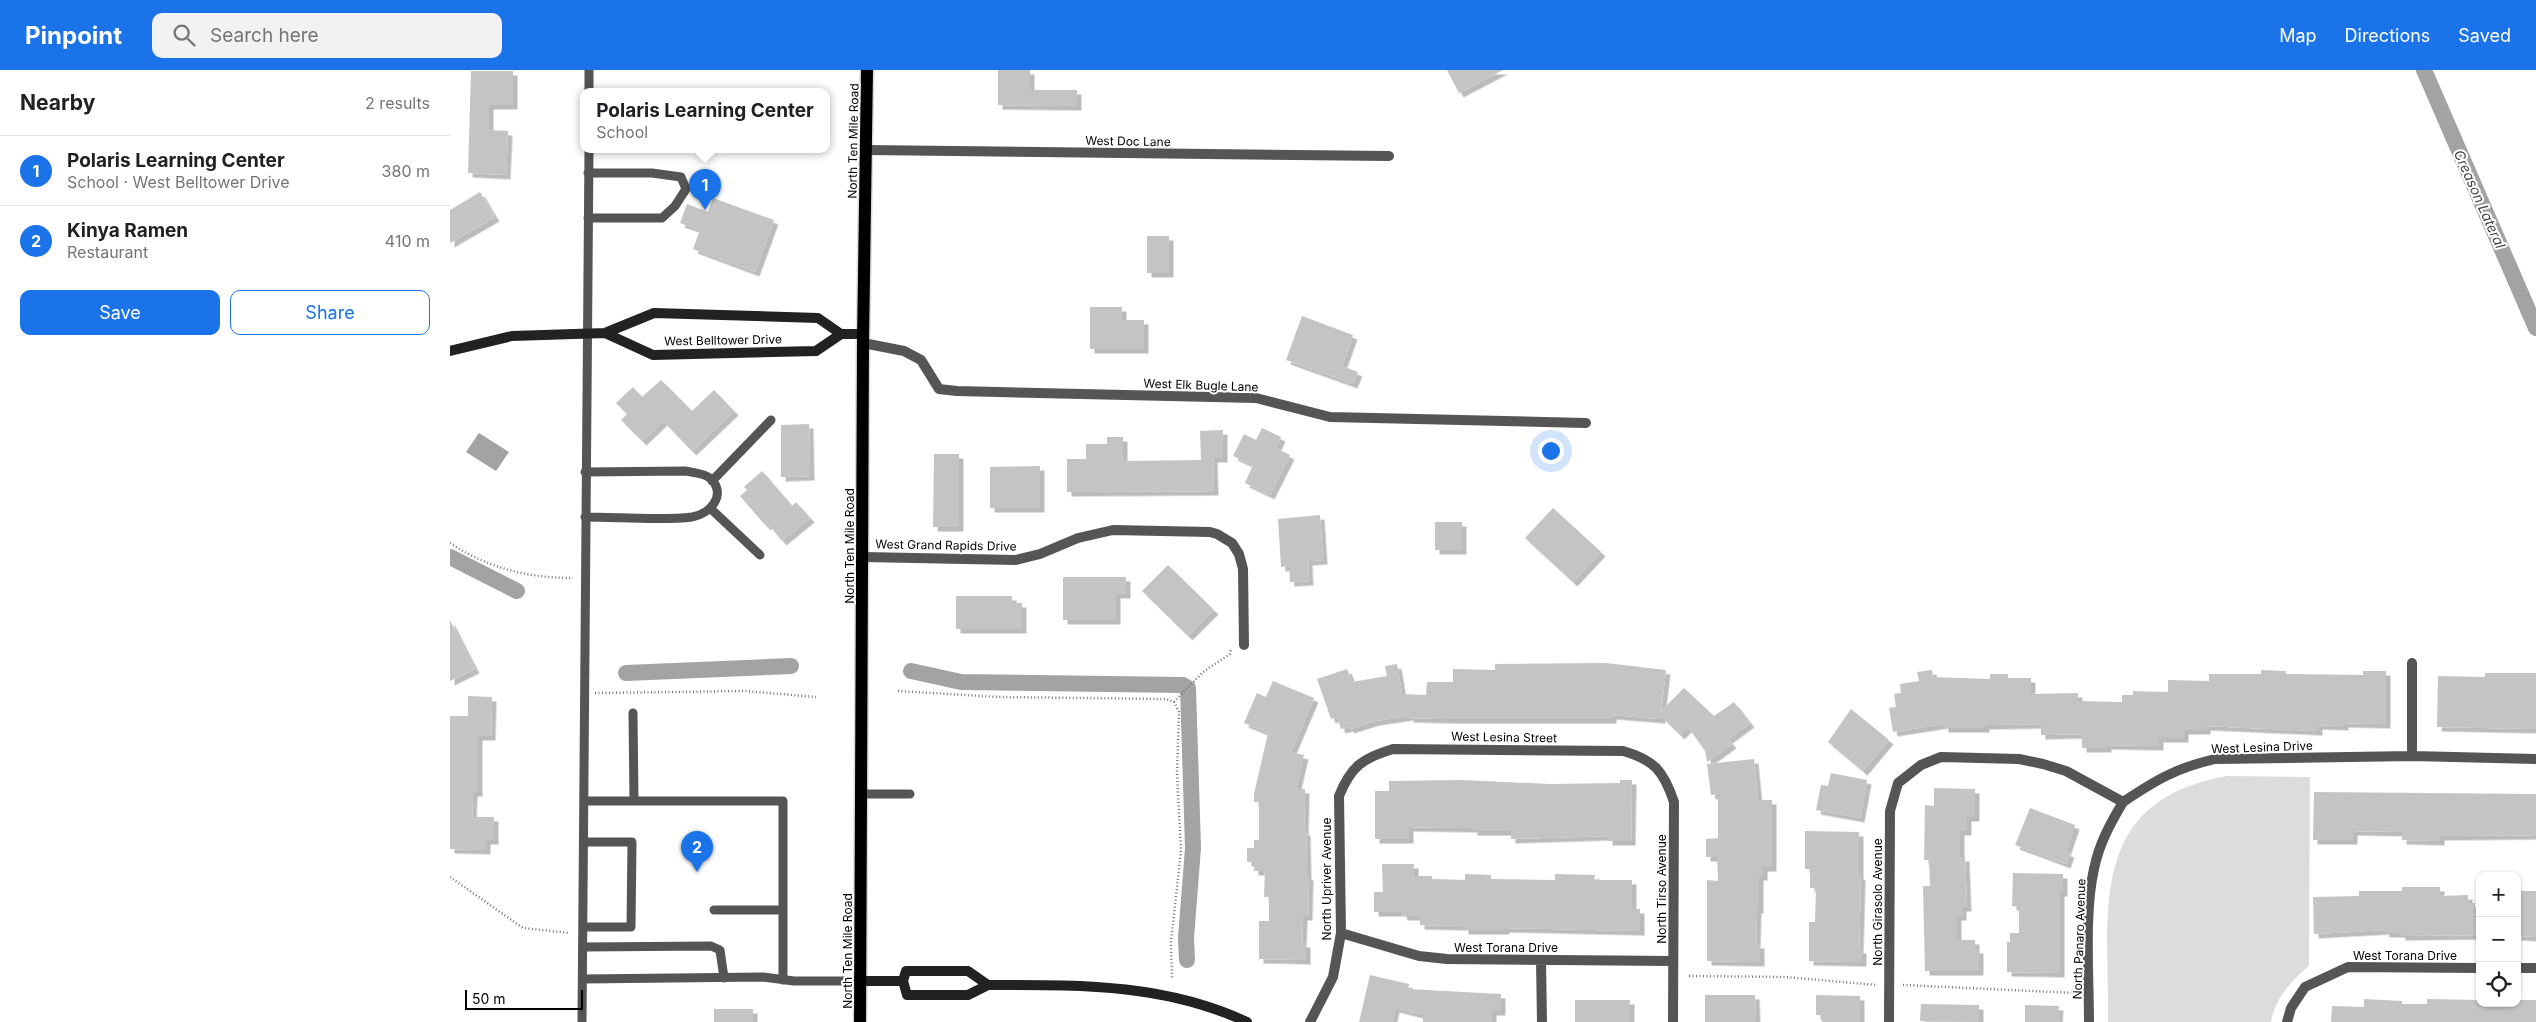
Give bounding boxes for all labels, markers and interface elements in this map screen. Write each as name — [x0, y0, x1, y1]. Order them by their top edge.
search box — [152, 13, 502, 58]
text: Pinpoint — [25, 21, 122, 50]
icon: search — [170, 21, 198, 49]
text: Search here — [210, 24, 319, 47]
text: Map — [2279, 25, 2317, 46]
text: Directions — [2345, 25, 2430, 46]
text: Saved — [2458, 25, 2511, 46]
street label: North Ten Mile Road — [844, 83, 862, 199]
popup — [580, 88, 830, 153]
text: Nearby — [20, 90, 95, 115]
text: 2 results — [365, 93, 430, 113]
text: Polaris Learning Center — [596, 99, 814, 122]
text: School — [596, 122, 648, 142]
street label: West Doc Lane — [1085, 133, 1171, 149]
water label: Creason Lateral — [2451, 147, 2510, 251]
text: Polaris Learning Center — [67, 149, 285, 172]
text: 1 — [33, 161, 39, 181]
text: 380 m — [382, 161, 430, 181]
pin: 1 — [689, 169, 721, 210]
text: School · West Belltower Drive — [67, 172, 290, 192]
text: Kinya Ramen — [67, 219, 188, 242]
text: 2 — [31, 231, 41, 251]
text: 410 m — [385, 231, 430, 251]
text: Restaurant — [67, 242, 148, 262]
button: Save — [20, 290, 220, 335]
button: Share — [230, 290, 430, 335]
street label: West Belltower Drive — [664, 331, 782, 349]
street label: West Elk Bugle Lane — [1143, 375, 1259, 395]
your location — [1538, 438, 1564, 464]
street label: North Ten Mile Road — [842, 488, 857, 604]
street label: West Grand Rapids Drive — [875, 536, 1017, 554]
street label: West Lesina Street — [1451, 729, 1557, 745]
street label: West Lesina Drive — [2211, 738, 2313, 756]
street label: North Upriver Avenue — [1319, 818, 1334, 940]
pin: 2 — [681, 831, 713, 872]
street label: North Tirso Avenue — [1654, 834, 1669, 944]
street label: North Girasolo Avenue — [1870, 838, 1885, 966]
map controls — [2476, 872, 2521, 1007]
button: + — [2476, 872, 2521, 917]
street label: North Panaro Avenue — [2069, 878, 2089, 1000]
street label: North Ten Mile Road — [840, 893, 855, 1009]
button: − — [2476, 917, 2521, 962]
street label: West Torana Drive — [1454, 940, 1558, 955]
street label: West Torana Drive — [2353, 948, 2457, 963]
button: locate — [2476, 962, 2521, 1007]
scale bar — [465, 987, 582, 1010]
text: 50 m — [472, 990, 506, 1007]

